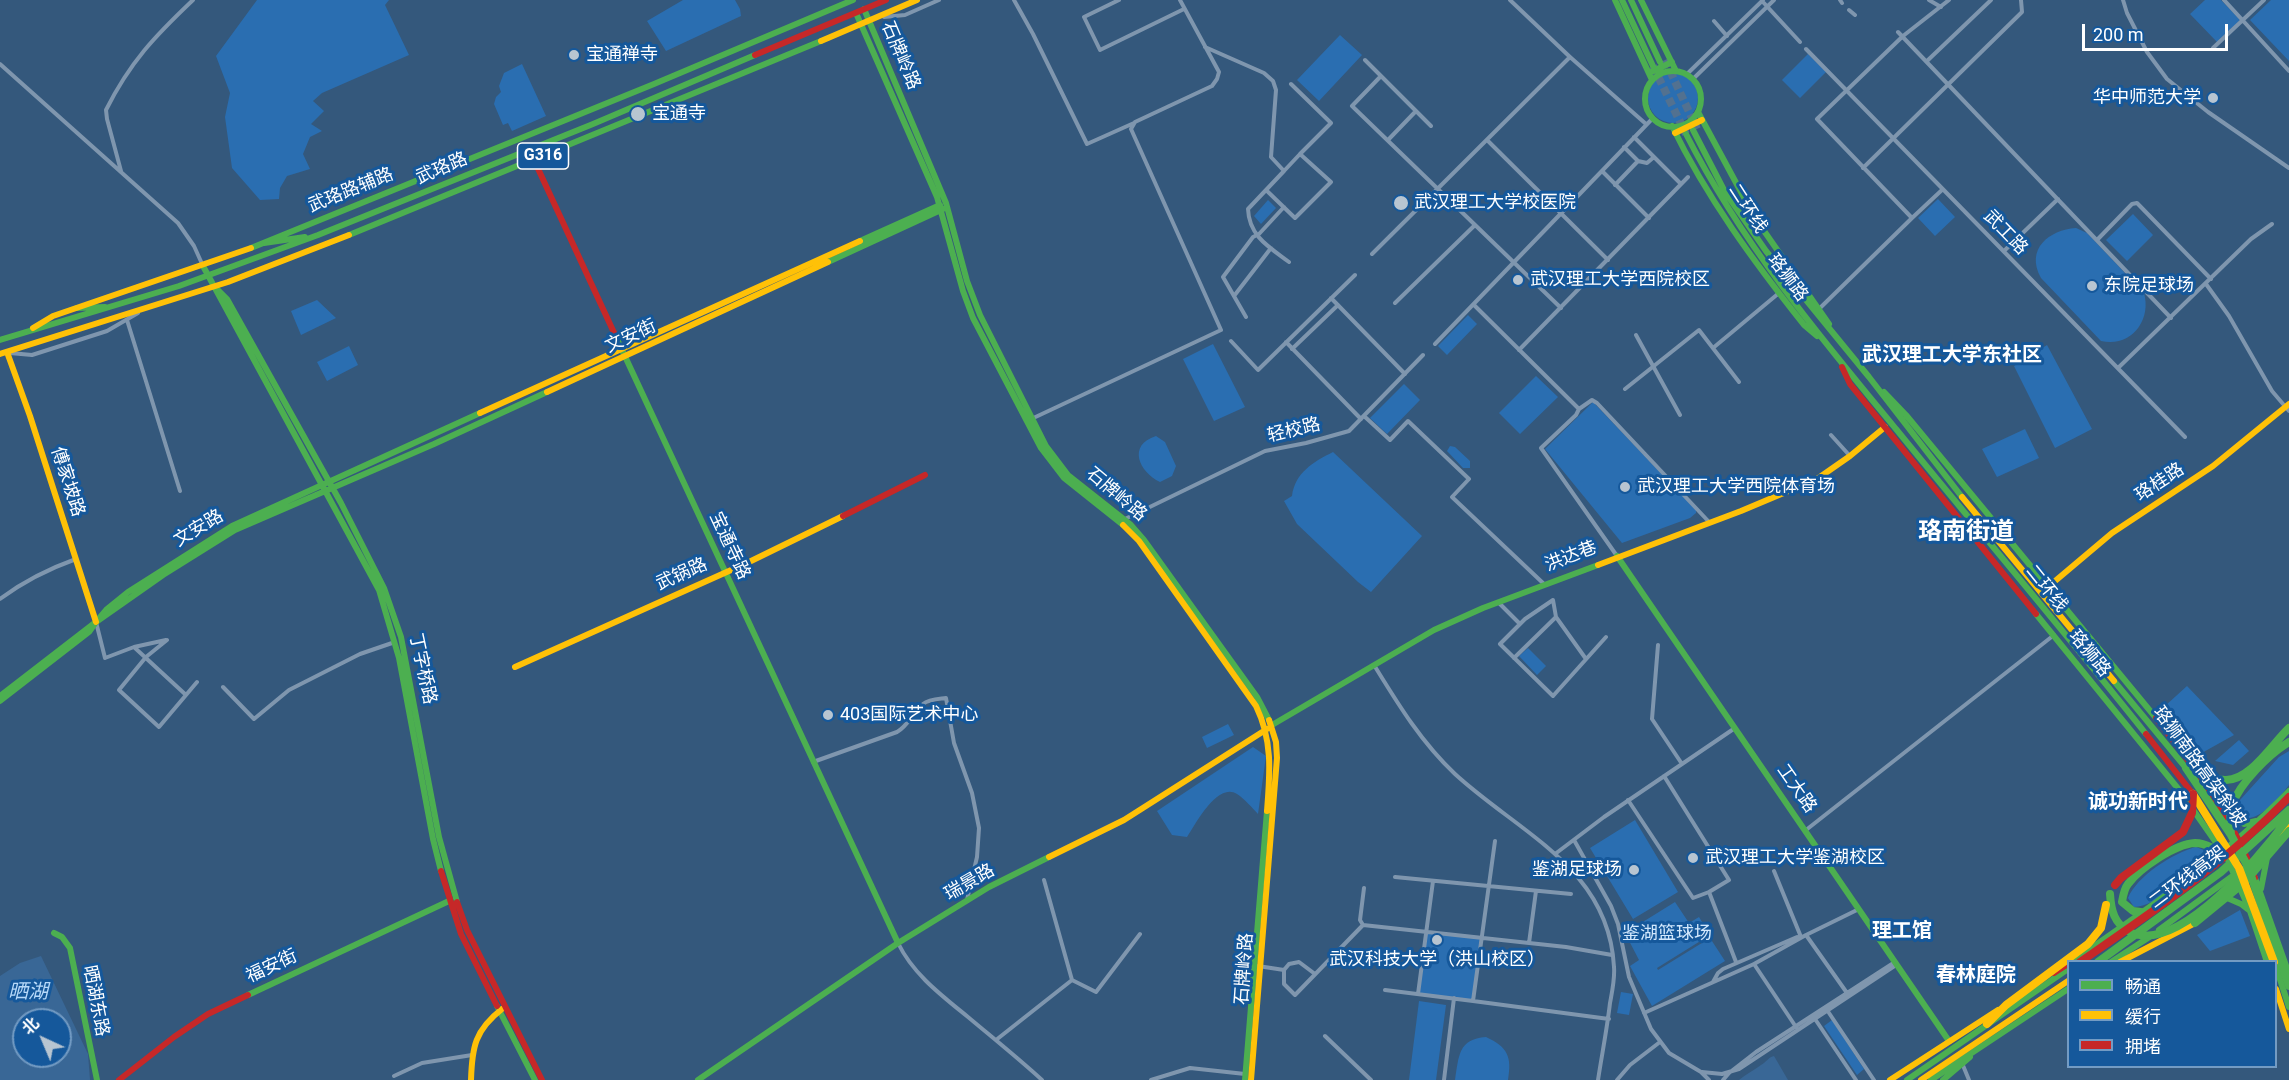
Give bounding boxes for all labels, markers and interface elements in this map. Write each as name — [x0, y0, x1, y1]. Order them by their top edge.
scale bar — [2085, 12, 2230, 50]
street label: 石牌岭路 — [876, 19, 924, 93]
text: 200 m — [2093, 24, 2144, 45]
place label: 宝通禅寺 — [586, 44, 658, 66]
marker: 宝通禅寺 — [567, 48, 581, 62]
place label: 华中师范大学 — [2093, 87, 2201, 109]
marker: 华中师范大学 — [2206, 91, 2220, 105]
place label: 宝通寺 — [652, 103, 706, 125]
marker: 宝通寺 — [629, 105, 647, 123]
road number: G316 — [518, 143, 568, 169]
street label: 武珞路 — [413, 149, 471, 189]
street label: 武珞路辅路 — [305, 164, 397, 218]
street label: 二环线 — [1723, 180, 1771, 238]
place label: 武汉理工大学校医院 — [1414, 192, 1576, 214]
marker: 武汉理工大学校医院 — [1392, 194, 1410, 212]
street label: 武工路 — [1978, 206, 2032, 260]
street label: 珞狮路 — [1762, 250, 1812, 306]
place label: 武汉理工大学西院校区 — [1530, 269, 1710, 291]
marker: 武汉理工大学西院校区 — [1511, 273, 1525, 287]
place label: 东院足球场 — [2104, 275, 2194, 297]
marker: 东院足球场 — [2085, 279, 2099, 293]
street label: 文安街 — [602, 316, 660, 358]
district label: 武汉理工大学东社区 — [1862, 344, 2042, 368]
street label: 轻校路 — [1265, 414, 1323, 448]
street label: 傅家坡路 — [46, 444, 88, 520]
street label: 珞桂路 — [2131, 459, 2189, 507]
street label: 石牌岭路 — [1081, 464, 1151, 526]
place label: 武汉理工大学西院体育场 — [1637, 476, 1835, 498]
marker: 武汉理工大学西院体育场 — [1618, 480, 1632, 494]
street label: 文安路 — [170, 506, 228, 552]
street label: 宝通寺路 — [704, 509, 754, 583]
district label: 珞南街道 — [1918, 519, 2014, 547]
street label: 洪达巷 — [1542, 537, 1600, 577]
street label: 武锅路 — [653, 554, 711, 596]
street label: 二环线 — [2021, 561, 2071, 617]
street label: 珞狮路 — [2064, 626, 2114, 682]
street label: 丁字桥路 — [404, 632, 440, 706]
street label: 珞狮南路高架斜坡 — [2148, 702, 2250, 832]
place label: 403国际艺术中心 — [840, 704, 978, 726]
marker: 403国际艺术中心 — [821, 708, 835, 722]
street label: 工大路 — [1772, 761, 1820, 817]
district label: 诚功新时代 — [2088, 791, 2188, 815]
street label: 二环线高架 — [2146, 842, 2230, 914]
place label: 武汉理工大学鉴湖校区 — [1705, 847, 1885, 869]
marker: 武汉理工大学鉴湖校区 — [1686, 851, 1700, 865]
place label: 鉴湖足球场 — [1532, 859, 1622, 881]
street label: 瑞景路 — [941, 860, 999, 906]
marker: 鉴湖足球场 — [1627, 863, 1641, 877]
district label: 理工馆 — [1872, 920, 1932, 944]
park label: 鉴湖篮球场 — [1622, 923, 1712, 945]
street label: 石牌岭路 — [1232, 932, 1258, 1006]
marker: 武汉科技大学（洪山校区） — [1430, 933, 1444, 947]
street label: 福安街 — [243, 946, 301, 988]
place label: 武汉科技大学（洪山校区） — [1329, 949, 1545, 971]
legend — [2067, 960, 2277, 1068]
street label: 晒湖东路 — [78, 964, 112, 1038]
district label: 春林庭院 — [1936, 964, 2016, 988]
text: 畅通 — [2125, 976, 2161, 997]
water label: 晒湖 — [8, 981, 48, 1005]
text: 缓行 — [2125, 1006, 2161, 1027]
north arrow — [12, 1008, 72, 1068]
text: 北 — [18, 1014, 43, 1039]
text: 拥堵 — [2125, 1036, 2161, 1057]

